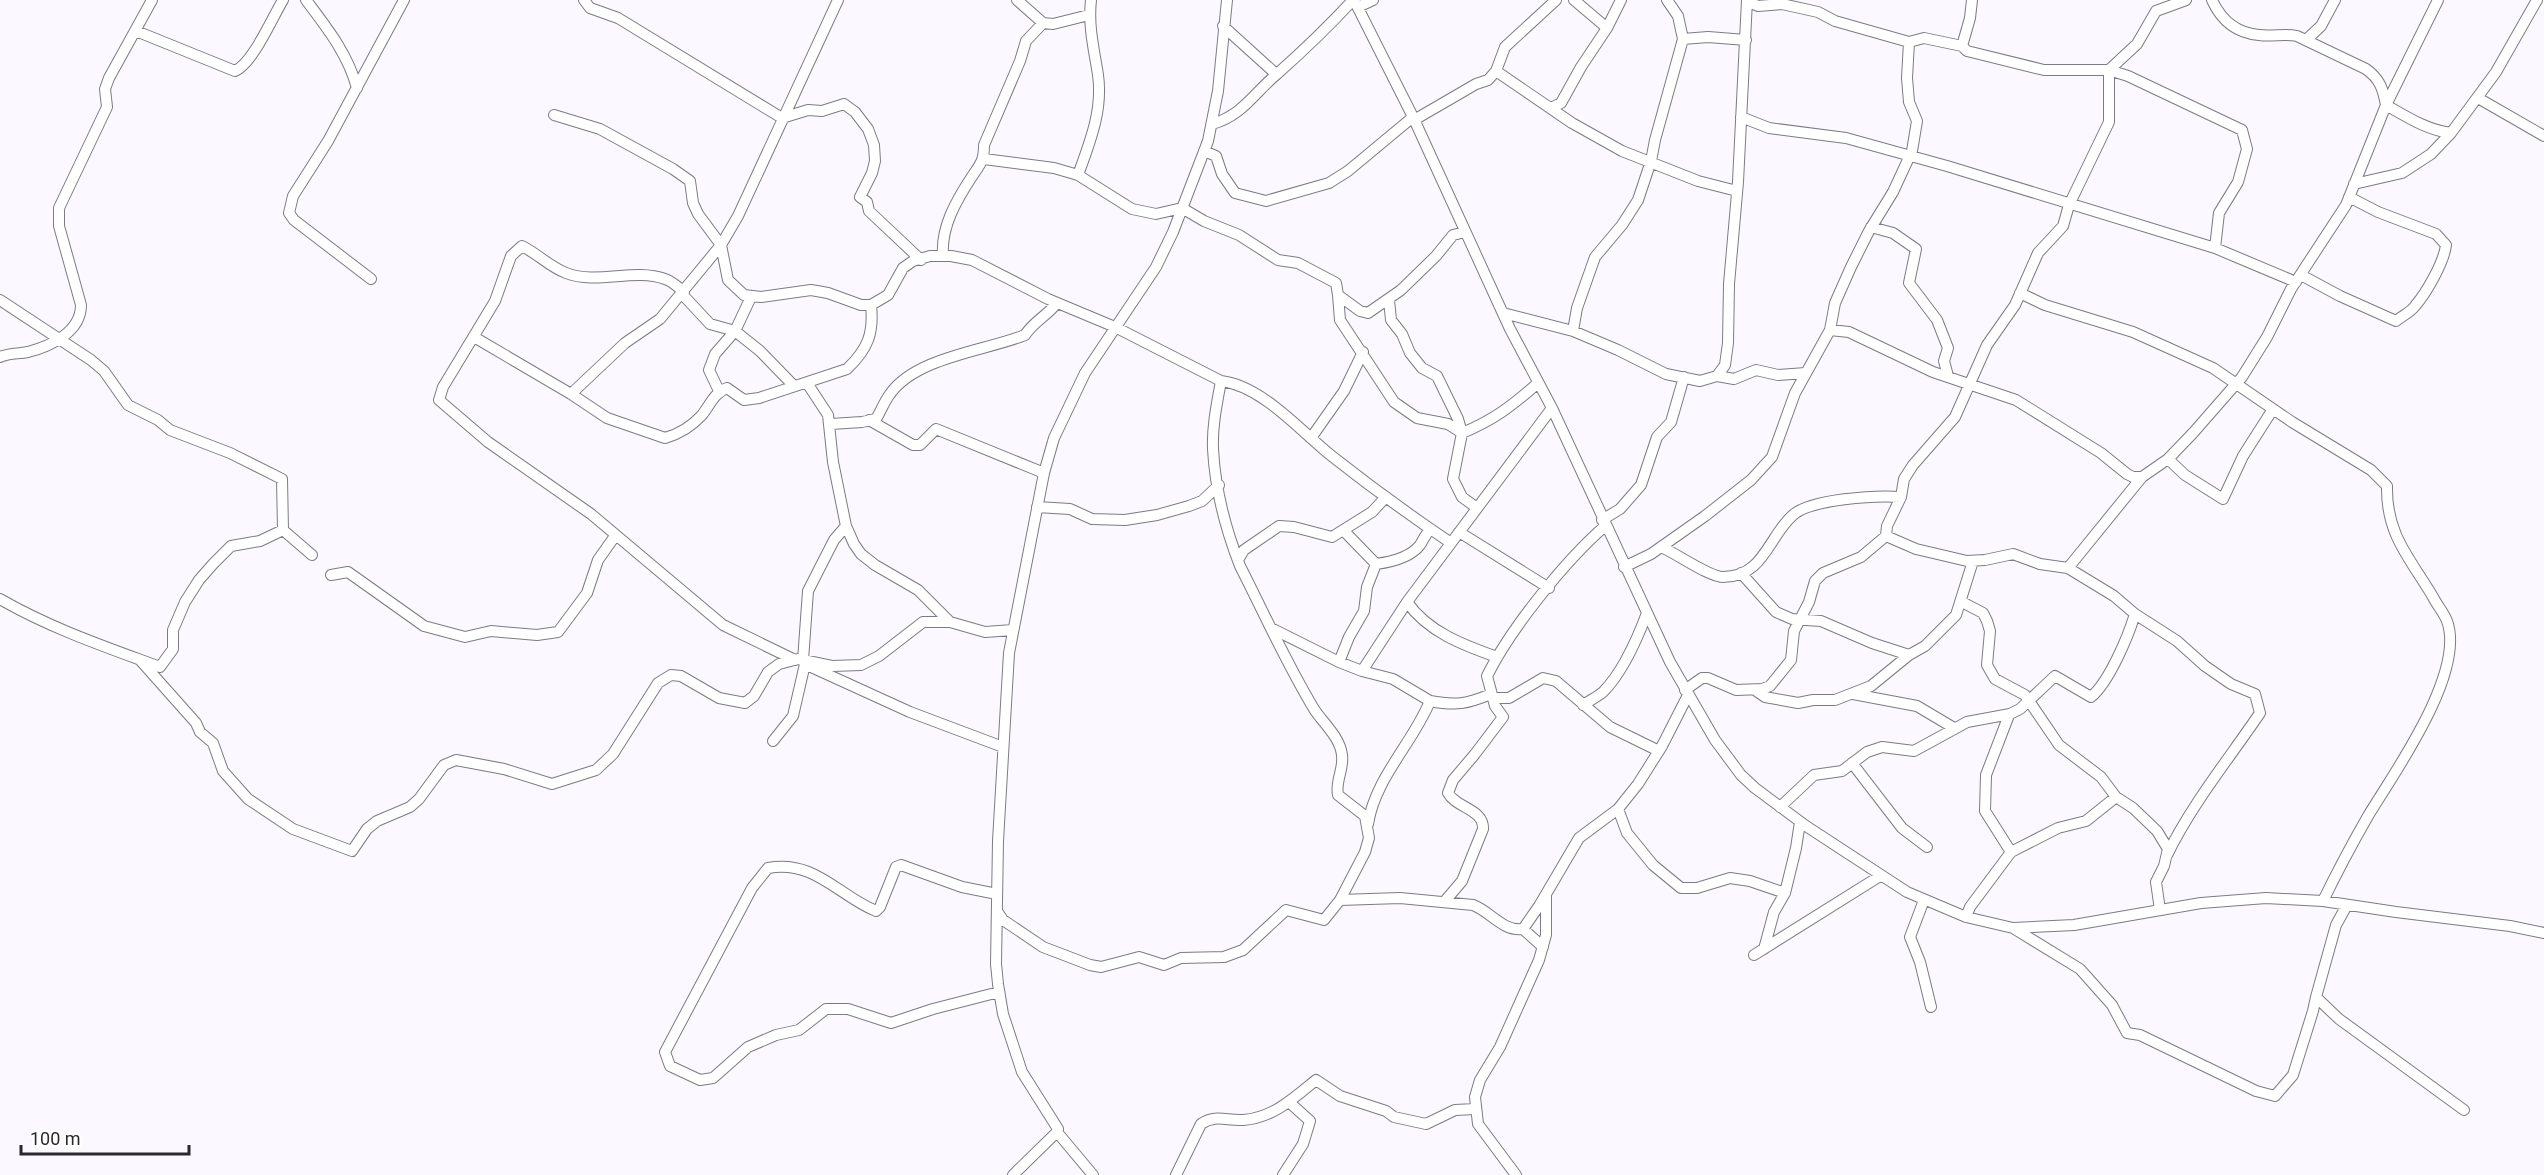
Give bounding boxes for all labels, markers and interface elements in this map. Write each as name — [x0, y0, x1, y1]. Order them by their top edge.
scale bar — [21, 1118, 189, 1156]
text: 100 m — [30, 1128, 81, 1149]

